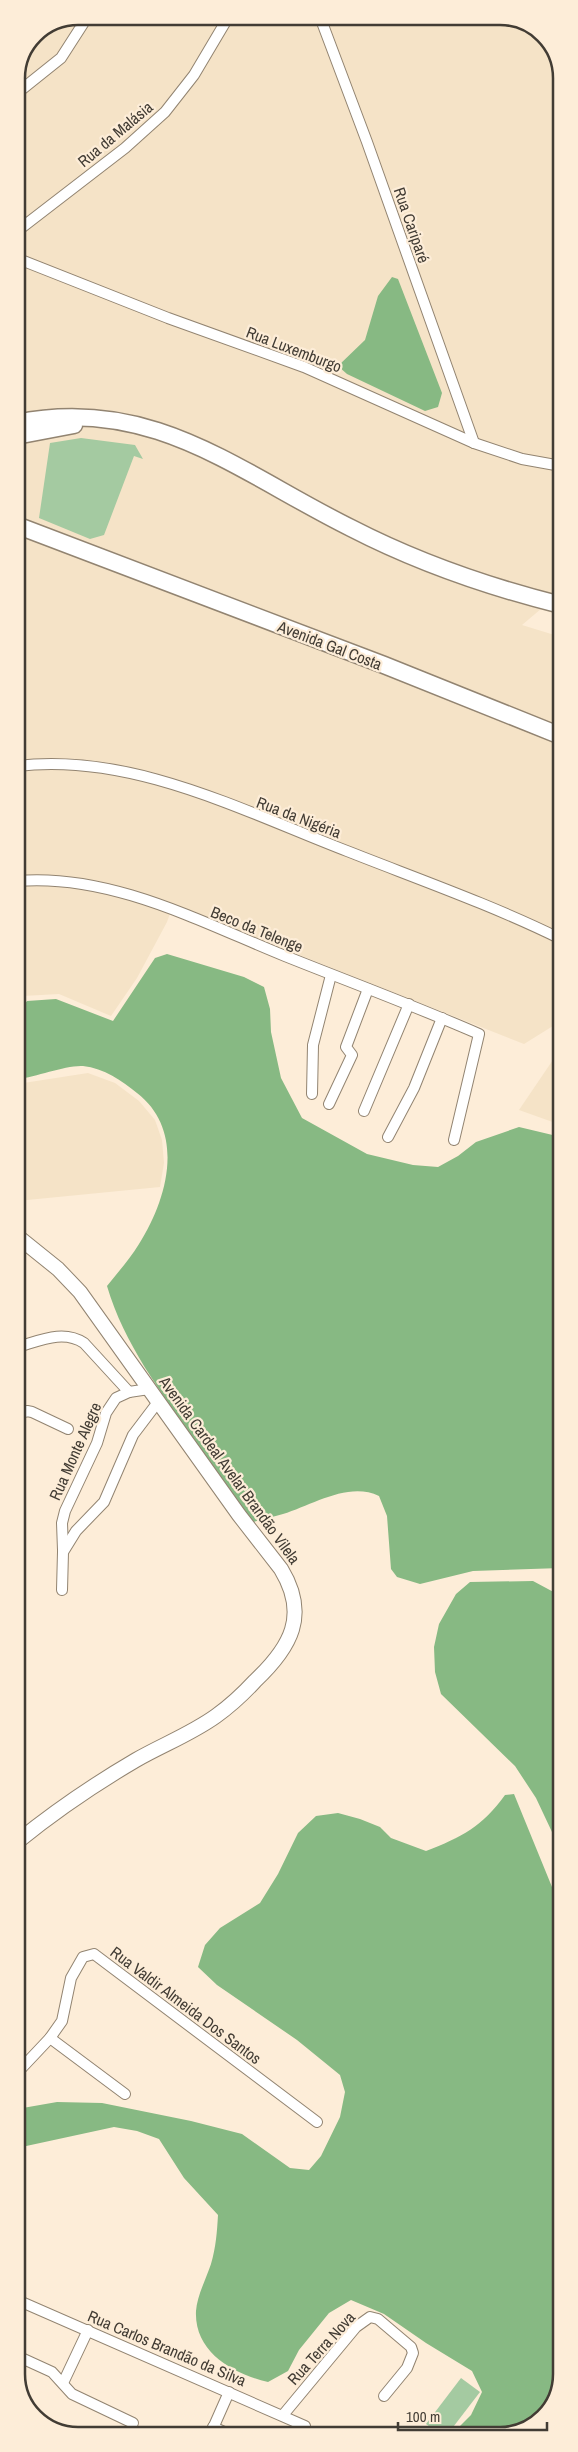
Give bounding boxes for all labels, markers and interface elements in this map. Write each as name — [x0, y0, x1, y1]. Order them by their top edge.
street label: Rua da Malásia — [73, 96, 158, 172]
street label: Rua Cariparé — [389, 184, 435, 266]
street label: Rua Luxemburgo — [243, 321, 345, 377]
street label: Avenida Gal Costa — [274, 615, 386, 675]
street label: Rua da Nigéria — [254, 791, 345, 843]
street label: Beco da Telenge — [208, 901, 306, 957]
street label: Avenida Cardeal Avelar Brandão Vilela — [154, 1371, 306, 1569]
street label: Rua Monte Alegre — [44, 1399, 106, 1503]
street label: Rua Valdir Almeida Dos Santos — [106, 1941, 266, 2069]
street label: Rua Carlos Brandão da Silva — [84, 2305, 250, 2392]
street label: Rua Terra Nova — [282, 2306, 360, 2389]
scale bar — [398, 2400, 547, 2432]
text: 100 m — [406, 2406, 440, 2427]

